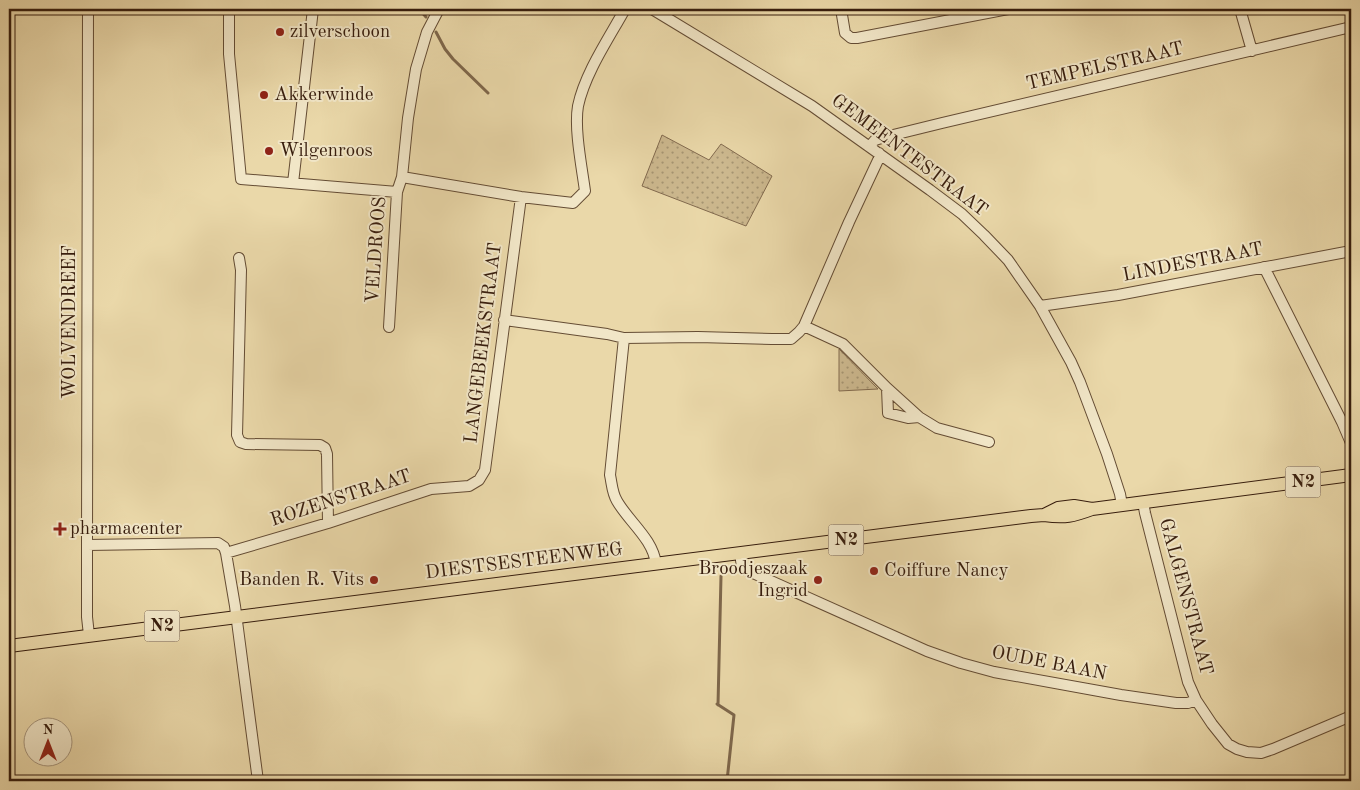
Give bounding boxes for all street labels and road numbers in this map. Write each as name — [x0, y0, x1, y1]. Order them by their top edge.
street label: TEMPELSTRAAT — [1024, 40, 1186, 94]
street label: GEMEENTESTRAAT — [827, 91, 991, 221]
street label: VELDROOS — [364, 196, 390, 304]
street label: LINDESTRAAT — [1121, 240, 1265, 286]
street label: LANGEBEEKSTRAAT — [462, 241, 506, 445]
street label: WOLVENDREEF — [61, 245, 80, 399]
street label: ROZENSTRAAT — [268, 467, 414, 531]
road number: N2 — [1286, 467, 1320, 498]
street label: GALGENSTRAAT — [1155, 516, 1215, 678]
road number: N2 — [828, 524, 864, 556]
street label: DIESTSESTEENWEG — [424, 540, 624, 584]
road number: N2 — [144, 610, 180, 642]
street label: OUDE BAAN — [990, 644, 1109, 685]

